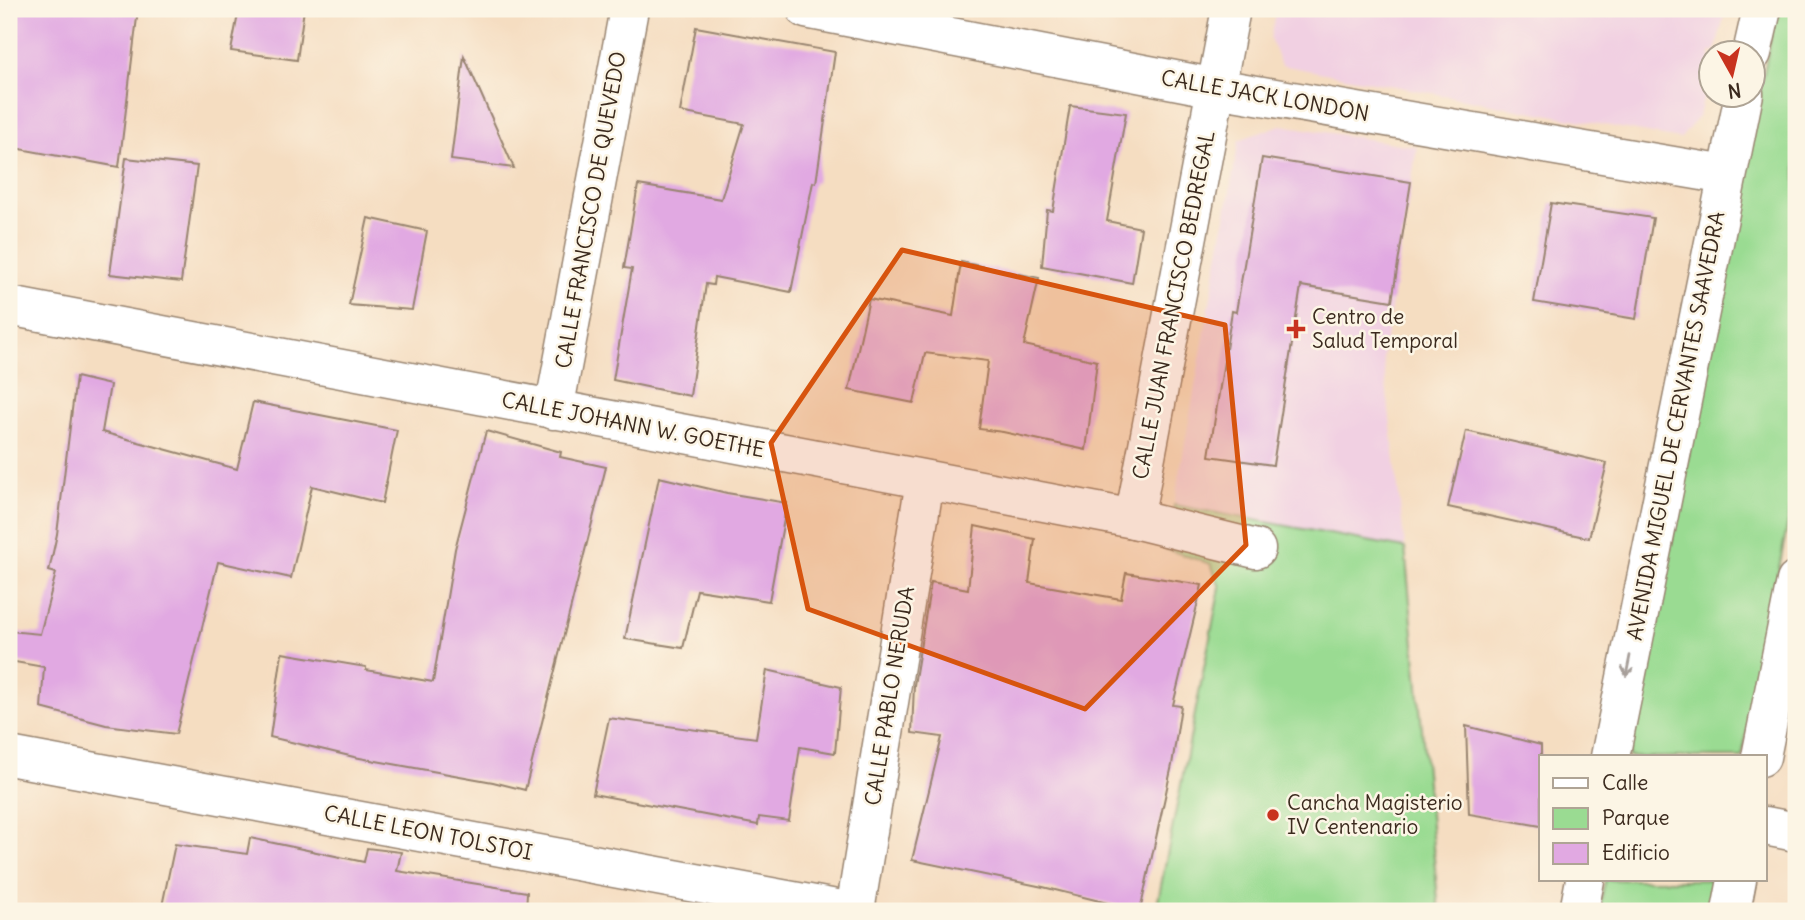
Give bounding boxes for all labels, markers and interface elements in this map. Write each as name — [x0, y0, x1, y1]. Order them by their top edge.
north arrow — [1696, 38, 1766, 108]
street label: CALLE FRANCISCO DE QUEVEDO — [549, 49, 632, 371]
street label: CALLE JACK LONDON — [1159, 64, 1371, 127]
text: N — [1726, 78, 1743, 104]
street label: CALLE JUAN FRANCISCO BEDREGAL — [1126, 128, 1221, 482]
street label: AVENIDA MIGUEL DE CERVANTES SAAVEDRA — [1621, 209, 1730, 643]
place label: Centro de Salud Temporal — [1312, 303, 1458, 354]
marker: Centro de Salud Temporal — [1286, 319, 1306, 339]
street label: CALLE JOHANN W. GOETHE — [499, 386, 767, 463]
street label: CALLE PABLO NERUDA — [859, 584, 920, 807]
one-way arrow — [1621, 654, 1634, 677]
legend — [1539, 755, 1766, 881]
text: Calle — [1602, 769, 1648, 796]
place label: Cancha Magisterio IV Centenario — [1287, 789, 1463, 840]
street label: CALLE LEON TOLSTOI — [322, 799, 535, 866]
text: Parque — [1602, 804, 1670, 831]
marker: Cancha Magisterio IV Centenario — [1265, 807, 1281, 823]
text: Edificio — [1602, 839, 1670, 866]

